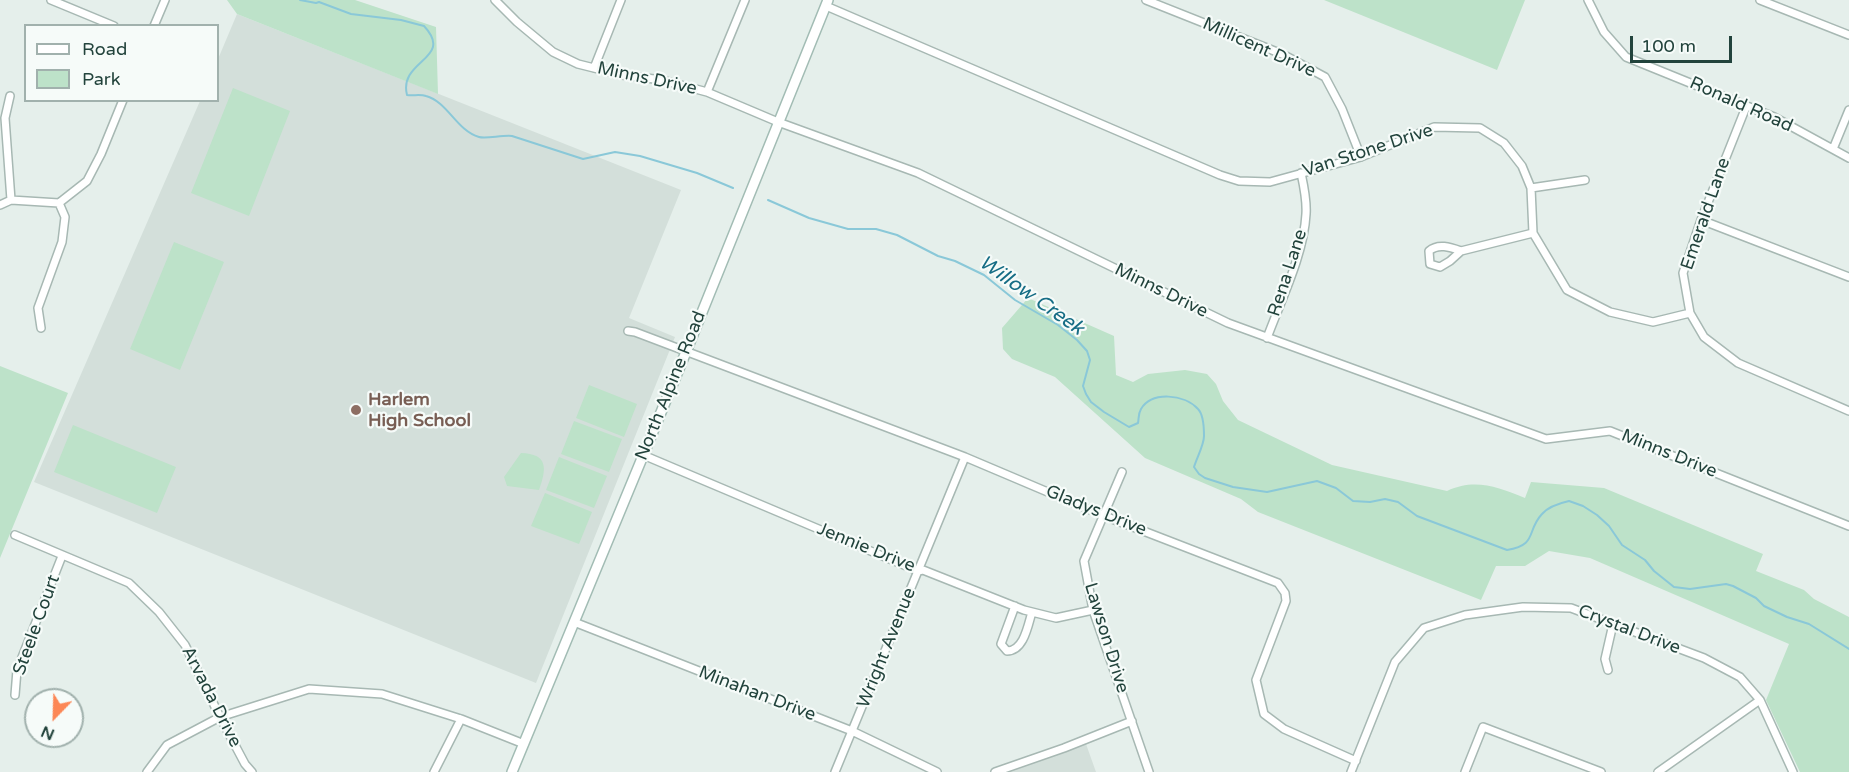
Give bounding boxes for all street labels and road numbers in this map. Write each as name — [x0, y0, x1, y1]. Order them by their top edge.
street label: Millicent Drive — [1199, 13, 1319, 83]
street label: Minns Drive — [595, 58, 699, 100]
street label: Ronald Road — [1686, 73, 1796, 137]
street label: Van Stone Drive — [1300, 120, 1436, 182]
street label: Emerald Lane — [1677, 155, 1735, 273]
street label: Rena Lane — [1264, 227, 1312, 319]
street label: Minns Drive — [1111, 259, 1211, 323]
street label: North Alpine Road — [631, 308, 711, 464]
street label: Minns Drive — [1618, 425, 1720, 483]
street label: Gladys Drive — [1042, 481, 1150, 541]
street label: Jennie Drive — [814, 518, 918, 578]
street label: Steele Court — [9, 572, 65, 678]
street label: Lawson Drive — [1079, 580, 1133, 696]
street label: Wright Avenue — [853, 585, 921, 711]
street label: Crystal Drive — [1575, 601, 1683, 659]
street label: Arvada Drive — [176, 643, 246, 751]
street label: Minahan Drive — [695, 662, 819, 726]

